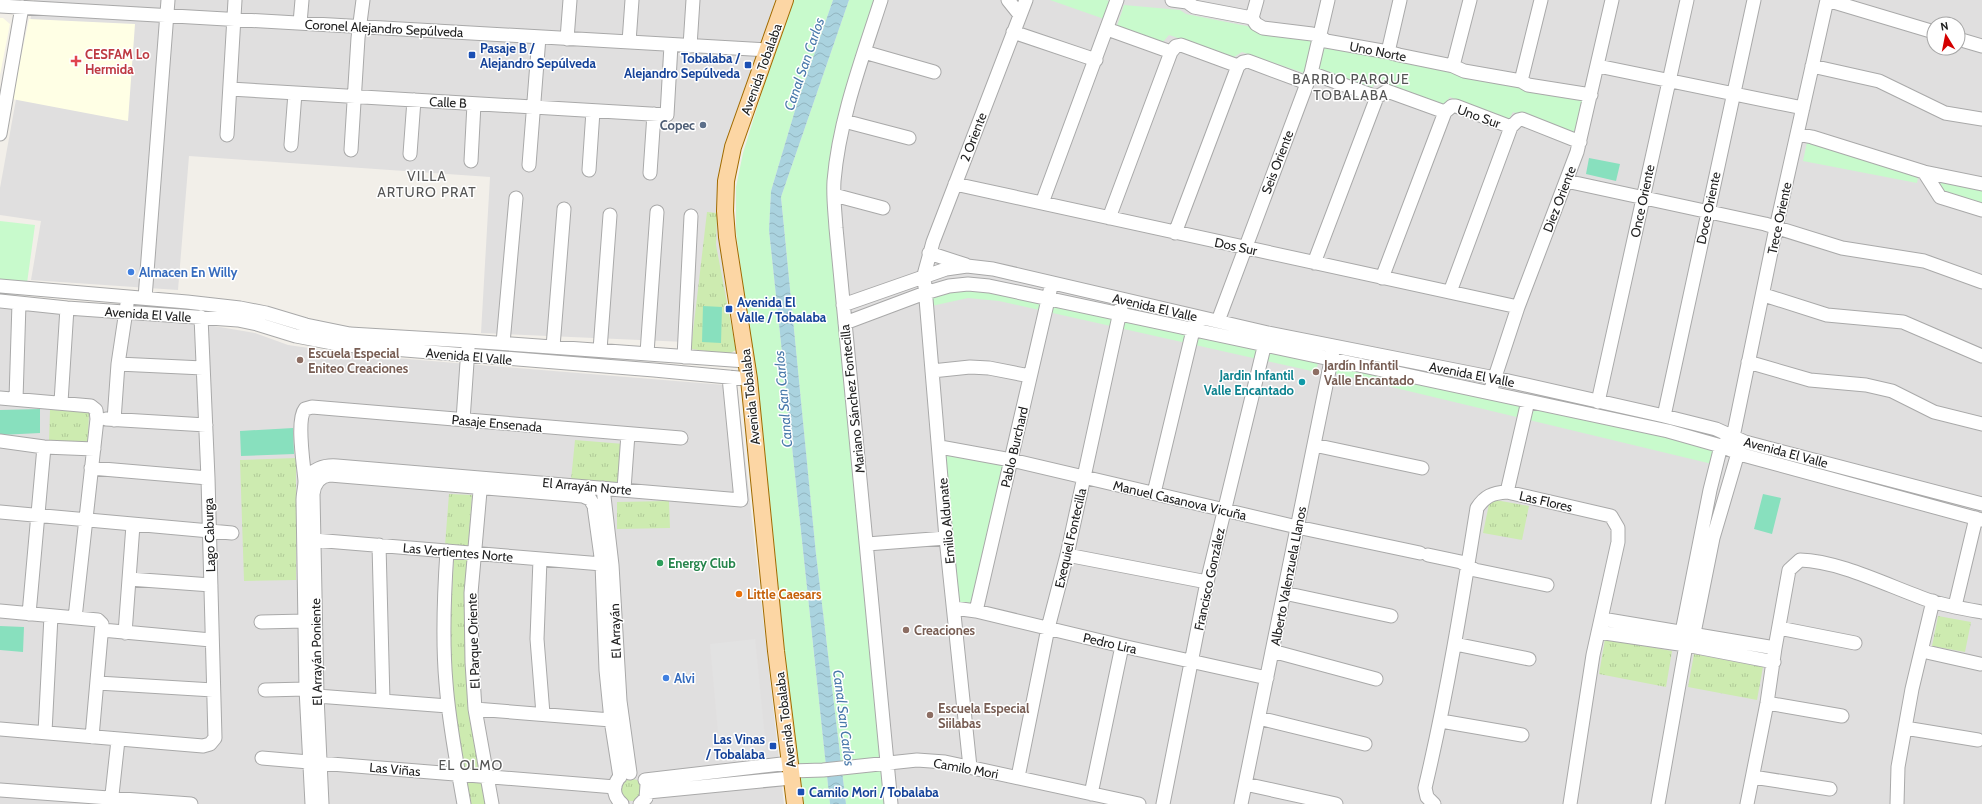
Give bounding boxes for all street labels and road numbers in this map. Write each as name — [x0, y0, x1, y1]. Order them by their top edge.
street label: Coronel Alejandro Sepúlveda — [304, 16, 464, 41]
street label: Avenida Tobalaba — [737, 20, 785, 117]
street label: Uno Norte — [1348, 38, 1408, 64]
street label: Calle B — [429, 93, 467, 111]
street label: Uno Sur — [1455, 101, 1504, 132]
street label: 2 Oriente — [956, 110, 990, 164]
street label: Seis Oriente — [1258, 128, 1297, 196]
street label: Diez Oriente — [1539, 163, 1579, 234]
street label: Once Oriente — [1626, 163, 1658, 239]
street label: Doce Oriente — [1693, 170, 1724, 246]
street label: Trece Oriente — [1764, 180, 1795, 256]
street label: Dos Sur — [1213, 234, 1260, 259]
street label: Avenida El Valle — [1111, 289, 1199, 325]
street label: Avenida El Valle — [104, 303, 192, 325]
street label: Mariano Sánchez Fontecilla — [836, 323, 868, 474]
street label: Avenida El Valle — [425, 344, 513, 368]
street label: Avenida Tobalaba — [737, 348, 763, 446]
street label: Avenida El Valle — [1428, 358, 1516, 390]
street label: Pablo Burchard — [997, 405, 1031, 489]
street label: Pasaje Ensenada — [451, 411, 544, 436]
street label: Avenida El Valle — [1742, 433, 1830, 471]
street label: El Arrayán Norte — [542, 474, 633, 498]
street label: Emilio Aldunate — [934, 477, 958, 565]
street label: Manuel Casanova Vicuña — [1112, 477, 1249, 523]
street label: Exequiel Fontecilla — [1051, 486, 1089, 589]
street label: Las Flores — [1518, 487, 1575, 515]
street label: Lago Caburga — [200, 497, 218, 572]
street label: Alberto Valenzuela Llanos — [1267, 504, 1309, 647]
street label: Francisco González — [1190, 526, 1228, 632]
street label: Las Vertientes Norte — [402, 539, 514, 565]
street label: El Parque Oriente — [463, 592, 483, 689]
street label: El Arrayán Poniente — [307, 598, 325, 706]
street label: El Arrayán — [606, 603, 624, 659]
street label: Pedro Lira — [1082, 629, 1139, 657]
street label: Avenida Tobalaba — [771, 671, 799, 769]
street label: Camilo Mori — [932, 754, 1000, 782]
street label: Las Viñas — [369, 759, 422, 779]

